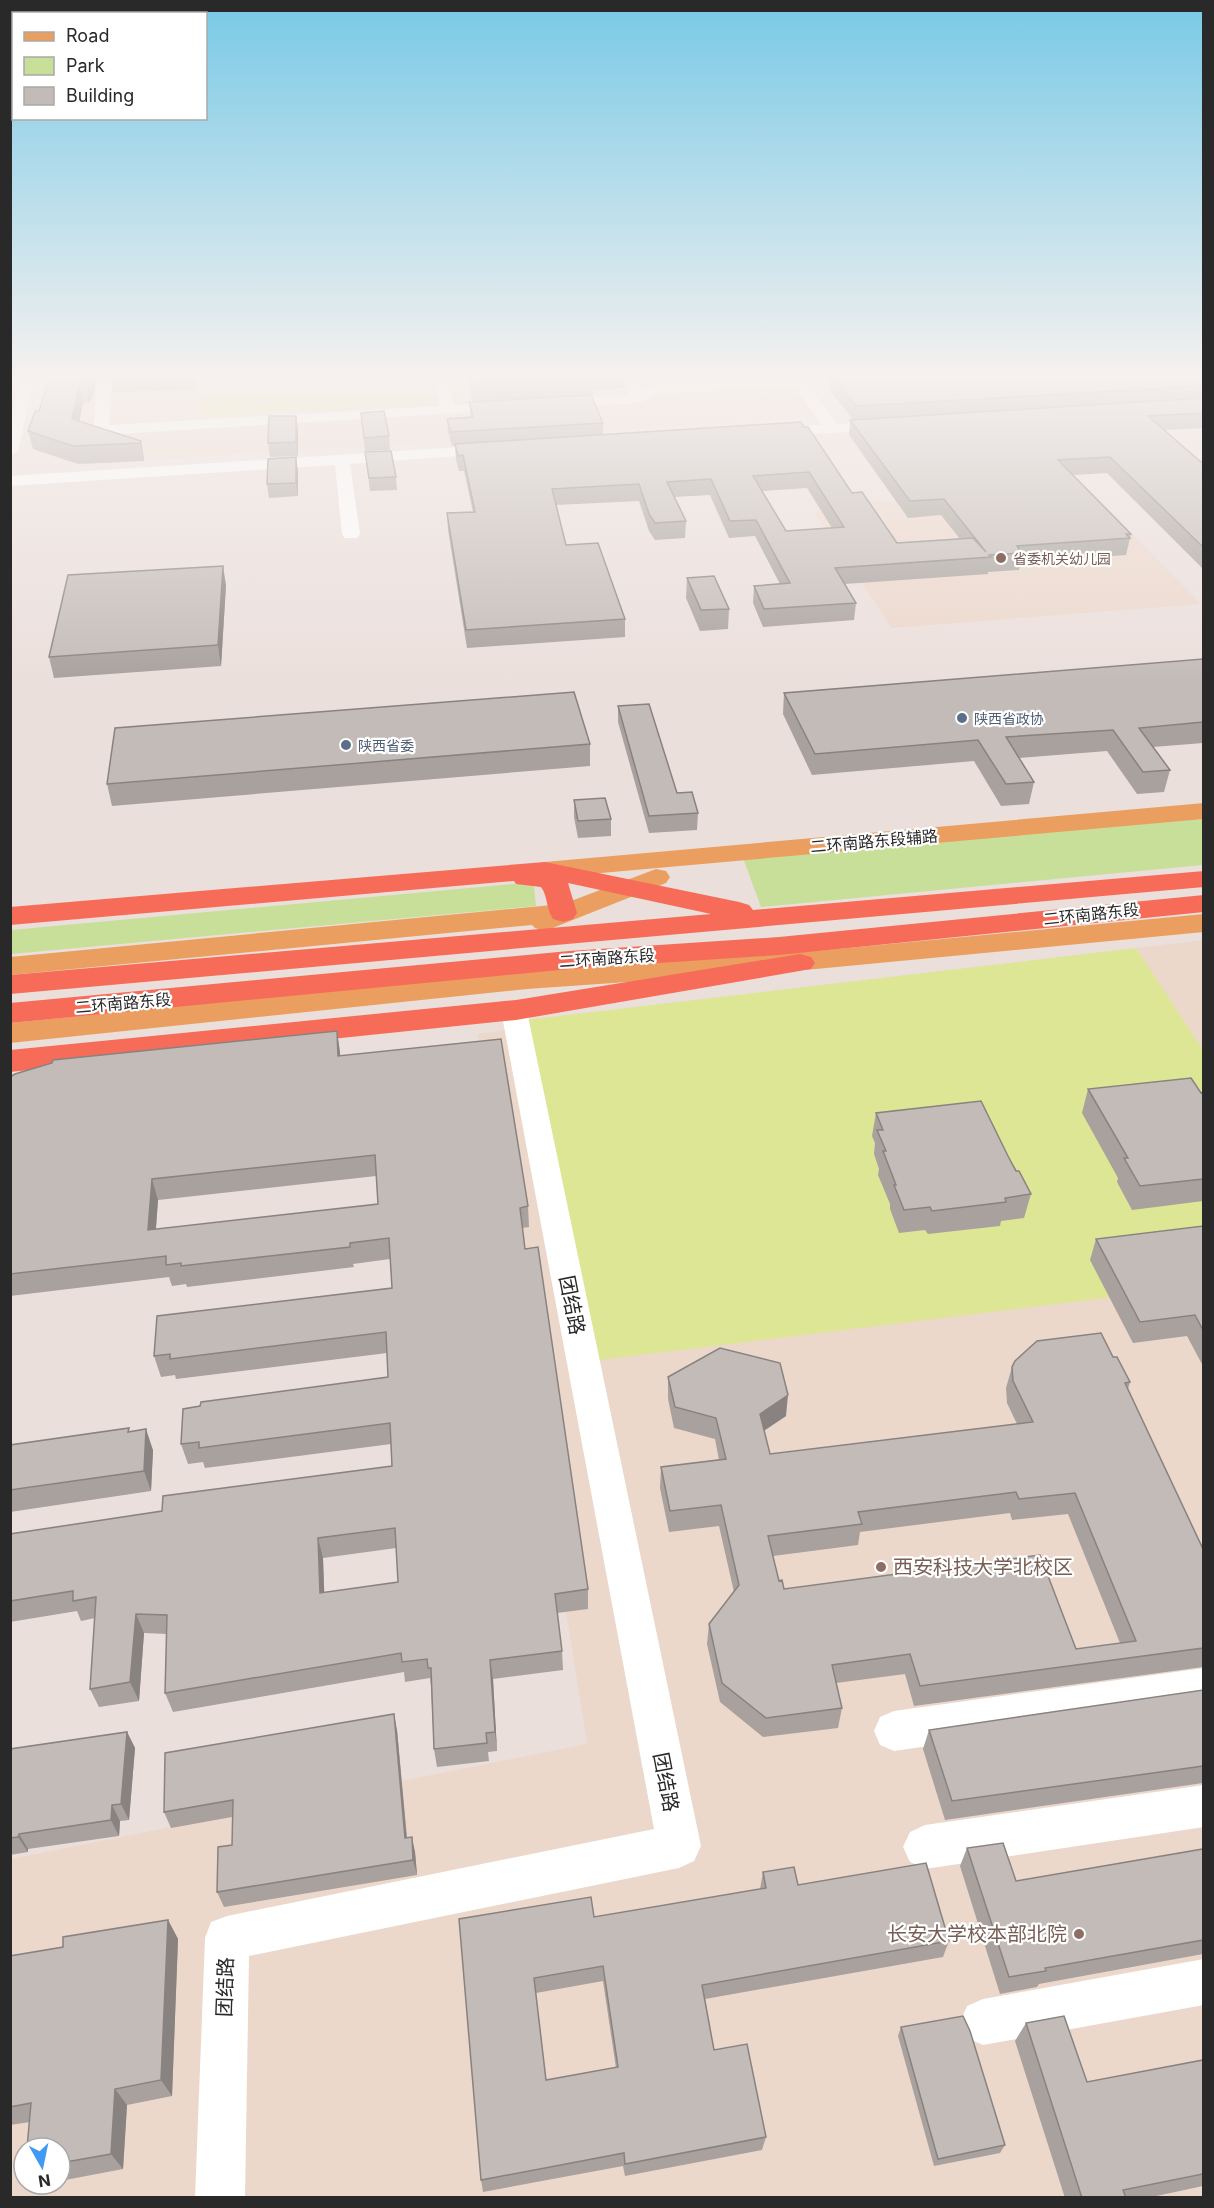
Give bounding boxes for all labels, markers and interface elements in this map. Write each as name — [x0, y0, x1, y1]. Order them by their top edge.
legend — [12, 12, 207, 120]
text: Road — [66, 25, 109, 46]
text: Park — [66, 55, 105, 76]
text: Building — [66, 85, 134, 106]
place label: 省委机关幼儿园 — [1013, 550, 1111, 567]
marker: 省委机关幼儿园 — [994, 551, 1008, 565]
place label: 陕西省政协 — [974, 710, 1044, 727]
marker: 陕西省政协 — [955, 711, 969, 725]
place label: 陕西省委 — [358, 737, 414, 754]
marker: 陕西省委 — [339, 738, 353, 752]
street label: 二环南路东段辅路 — [809, 825, 939, 857]
street label: 二环南路东段 — [1042, 899, 1140, 929]
street label: 二环南路东段 — [558, 945, 656, 971]
street label: 二环南路东段 — [74, 989, 172, 1017]
street label: 团结路 — [554, 1273, 590, 1337]
place label: 西安科技大学北校区 — [893, 1555, 1073, 1579]
marker: 西安科技大学北校区 — [874, 1560, 888, 1574]
street label: 团结路 — [648, 1750, 684, 1814]
place label: 长安大学校本部北院 — [887, 1922, 1067, 1946]
marker: 长安大学校本部北院 — [1072, 1927, 1086, 1941]
street label: 团结路 — [212, 1957, 238, 2017]
north arrow — [12, 2136, 72, 2196]
text: N — [37, 2170, 52, 2192]

